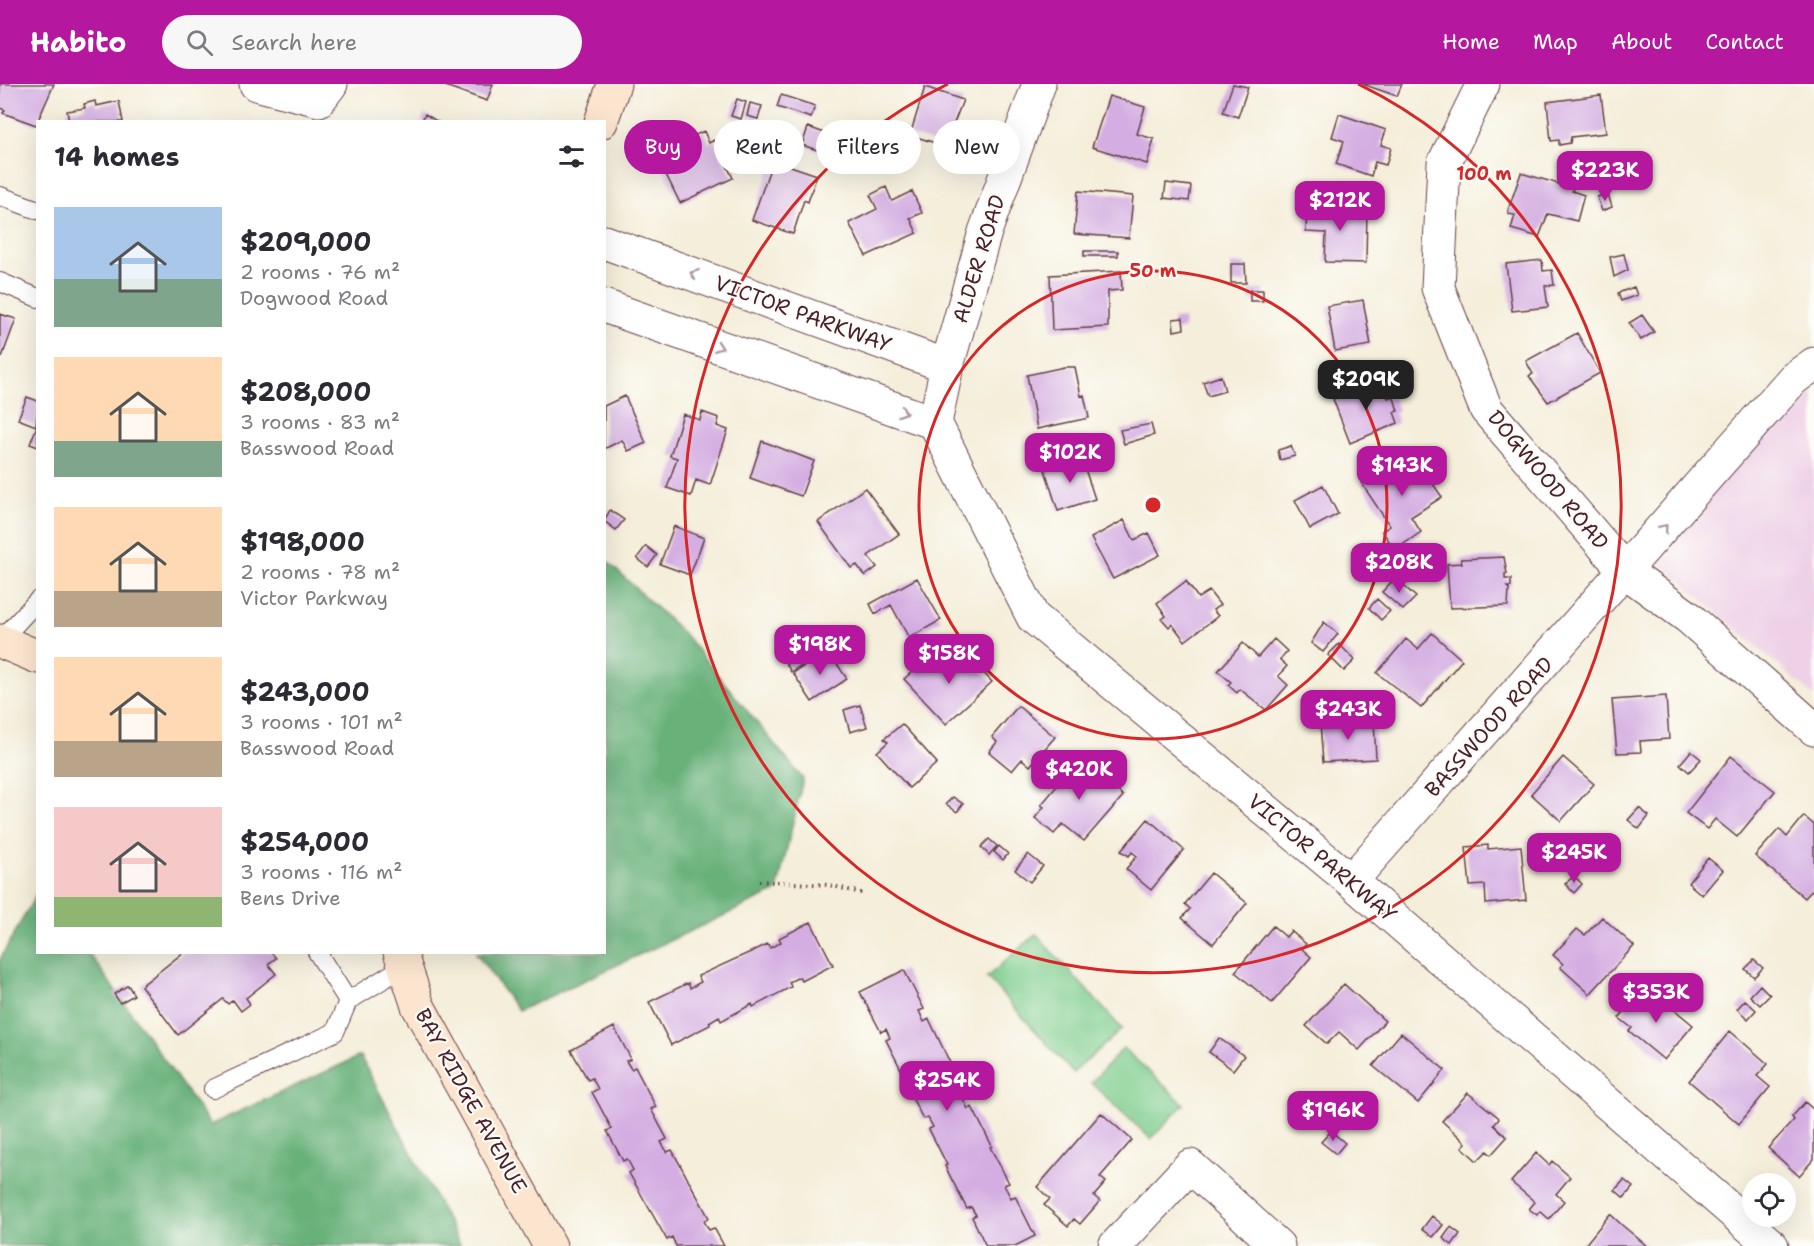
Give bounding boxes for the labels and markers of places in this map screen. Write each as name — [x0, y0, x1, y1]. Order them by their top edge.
pin: $223K — [1563, 151, 1647, 202]
pin: $212K — [1298, 181, 1382, 232]
pin: $209K — [1324, 360, 1408, 411]
pin: $102K — [1028, 433, 1112, 484]
pin: $143K — [1360, 446, 1444, 497]
centre of rings — [1143, 495, 1163, 515]
pin: $208K — [1357, 543, 1441, 594]
pin: $198K — [778, 625, 862, 676]
pin: $158K — [907, 634, 991, 685]
pin: $243K — [1306, 690, 1390, 741]
pin: $420K — [1037, 750, 1121, 801]
pin: $245K — [1532, 833, 1616, 884]
pin: $353K — [1614, 973, 1698, 1024]
pin: $254K — [905, 1061, 989, 1112]
pin: $196K — [1291, 1091, 1375, 1142]

